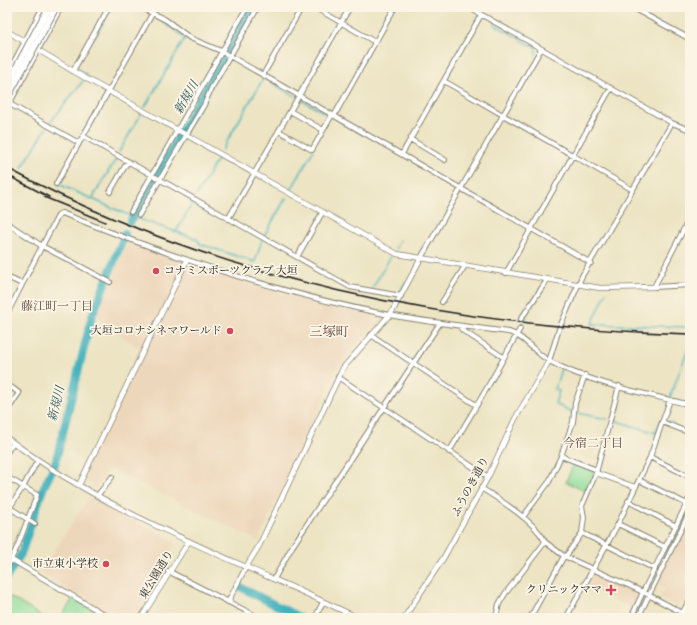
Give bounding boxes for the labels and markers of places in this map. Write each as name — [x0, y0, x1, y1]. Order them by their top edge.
place label: コナミスポーツクラブ 大垣 — [164, 264, 298, 279]
marker: コナミスポーツクラブ 大垣 — [151, 266, 161, 276]
place label: 大垣コロナシネマワールド — [91, 324, 222, 339]
marker: 大垣コロナシネマワールド — [225, 326, 235, 336]
place label: 市立東小学校 — [32, 557, 98, 572]
marker: 市立東小学校 — [101, 559, 111, 569]
place label: クリニックママ — [526, 583, 602, 598]
marker: クリニックママ — [605, 584, 617, 596]

